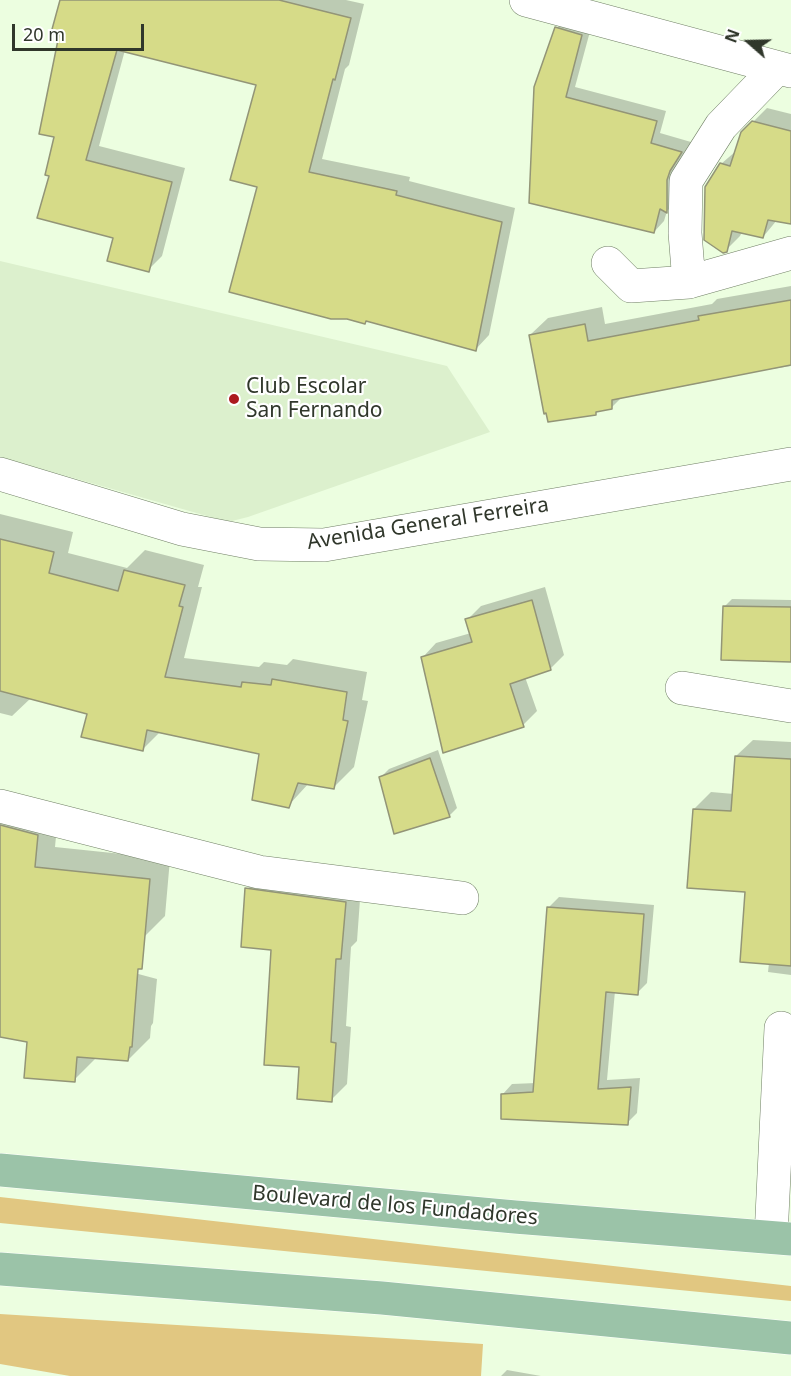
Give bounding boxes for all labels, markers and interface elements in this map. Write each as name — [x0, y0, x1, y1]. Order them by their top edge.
scale bar — [15, 12, 147, 50]
north arrow — [719, 12, 779, 72]
text: 20 m — [23, 22, 65, 46]
text: N — [720, 26, 745, 46]
place label: Club Escolar San Fernando — [246, 374, 383, 424]
marker: Club Escolar San Fernando — [227, 392, 241, 406]
street label: Avenida General Ferreira — [305, 492, 551, 556]
street label: Boulevard de los Fundadores — [251, 1181, 539, 1231]

